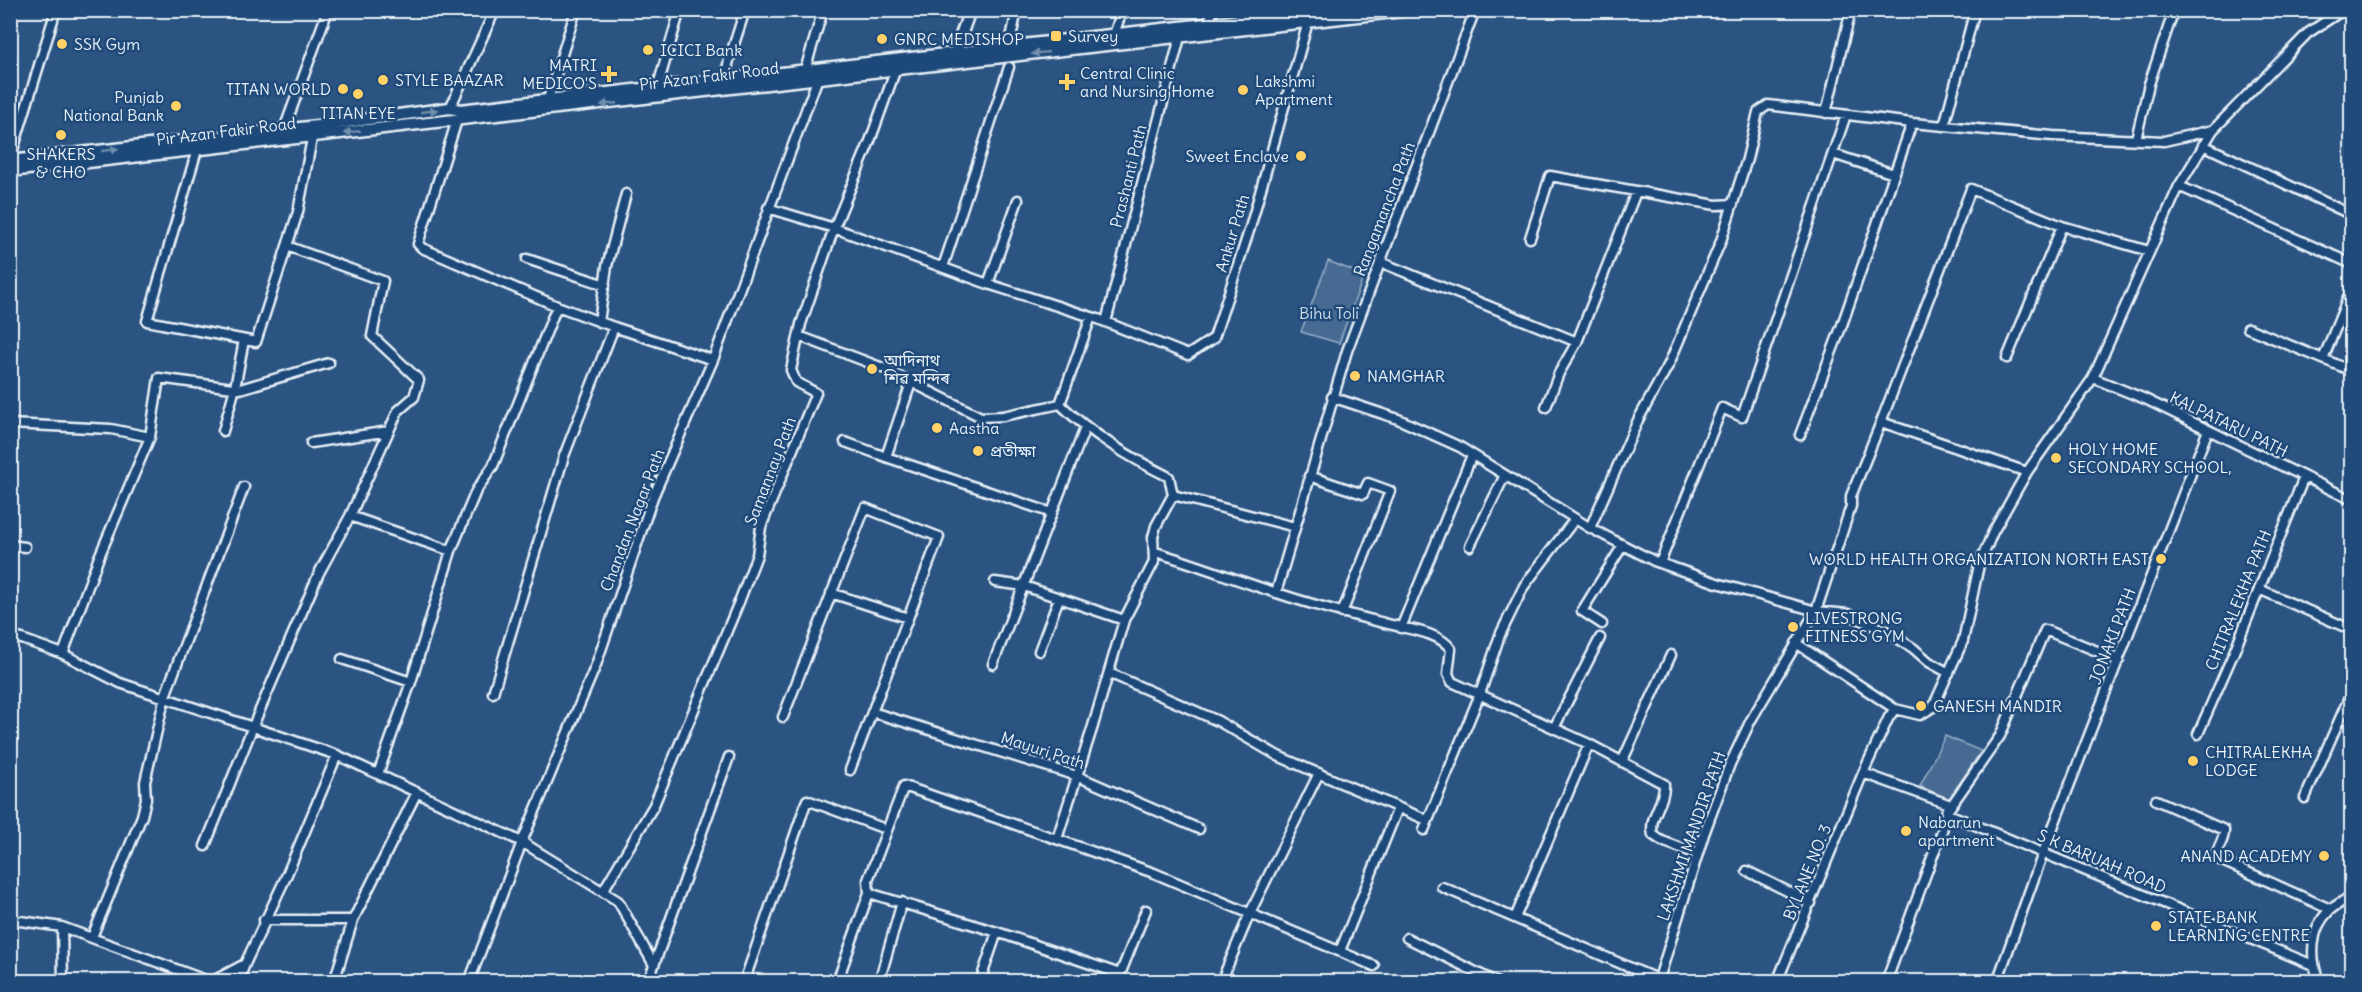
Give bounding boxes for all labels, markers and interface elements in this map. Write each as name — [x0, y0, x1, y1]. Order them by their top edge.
place label: Survey — [1068, 26, 1118, 46]
place label: GNRC MEDISHOP — [894, 29, 1024, 49]
marker: Survey — [1049, 29, 1063, 43]
marker: GNRC MEDISHOP — [875, 32, 889, 46]
place label: SSK Gym — [74, 34, 140, 54]
marker: SSK Gym — [55, 37, 69, 51]
place label: ICICI Bank — [660, 40, 742, 60]
marker: ICICI Bank — [641, 43, 655, 57]
one-way arrow — [1031, 48, 1050, 58]
place label: MATRI MEDICO'S — [522, 55, 597, 93]
street label: Pir Azan Fakir Road — [638, 58, 780, 94]
place label: Central Clinic and Nursing Home — [1080, 63, 1214, 101]
marker: MATRI MEDICO'S — [602, 67, 616, 81]
place label: STYLE BAAZAR — [395, 70, 504, 90]
place label: Lakshmi Apartment — [1255, 71, 1333, 109]
marker: STYLE BAAZAR — [376, 73, 390, 87]
marker: Central Clinic and Nursing Home — [1058, 73, 1076, 91]
place label: TITAN WORLD — [226, 79, 331, 99]
marker: TITAN WORLD — [336, 82, 350, 96]
marker: Lakshmi Apartment — [1236, 83, 1250, 97]
place label: Punjab National Bank — [63, 87, 164, 125]
marker: TITAN EYE — [351, 87, 365, 101]
marker: Punjab National Bank — [169, 99, 183, 113]
one-way arrow — [599, 99, 618, 108]
place label: TITAN EYE — [320, 103, 396, 123]
one-way arrow — [420, 106, 439, 115]
street label: Pir Azan Fakir Road — [155, 113, 297, 149]
street label: Prashanti Path — [1106, 122, 1150, 230]
one-way arrow — [343, 127, 362, 137]
marker: SHAKERS & CHO — [54, 128, 68, 142]
street label: Rangamancha Path — [1349, 139, 1419, 279]
place label: SHAKERS & CHO — [27, 144, 96, 182]
one-way arrow — [101, 145, 120, 155]
place label: Sweet Enclave — [1185, 146, 1289, 166]
marker: Sweet Enclave — [1294, 149, 1308, 163]
street label: Ankur Path — [1211, 192, 1253, 274]
park label: Bihu Toli — [1299, 303, 1359, 323]
place label: আদিনাথ শিৱ মন্দিৰ — [883, 350, 950, 388]
marker: আদিনাথ শিৱ মন্দিৰ — [865, 362, 879, 376]
place label: NAMGHAR — [1367, 366, 1445, 386]
marker: NAMGHAR — [1348, 369, 1362, 383]
street label: KALPATARU PATH — [2167, 387, 2291, 461]
street label: Samannay Path — [740, 414, 800, 528]
place label: Aastha — [949, 418, 999, 438]
marker: Aastha — [930, 421, 944, 435]
place label: HOLY HOME SECONDARY SCHOOL, — [2068, 439, 2232, 477]
place label: প্রতীক্ষা — [990, 441, 1037, 461]
marker: প্রতীক্ষা — [971, 444, 985, 458]
street label: Chandan Nagar Path — [596, 446, 668, 594]
marker: HOLY HOME SECONDARY SCHOOL, — [2049, 451, 2063, 465]
street label: CHITRALEKHA PATH — [2201, 527, 2275, 673]
place label: WORLD HEALTH ORGANIZATION NORTH EAST — [1809, 549, 2149, 569]
marker: WORLD HEALTH ORGANIZATION NORTH EAST — [2154, 552, 2168, 566]
street label: JONAKI PATH — [2085, 585, 2139, 687]
place label: LIVESTRONG FITNESS GYM — [1805, 608, 1905, 646]
marker: LIVESTRONG FITNESS GYM — [1786, 620, 1800, 634]
place label: GANESH MANDIR — [1933, 696, 2062, 716]
marker: GANESH MANDIR — [1914, 699, 1928, 713]
street label: Mayuri Path — [998, 727, 1088, 773]
place label: CHITRALEKHA LODGE — [2205, 742, 2312, 780]
street label: LAKSHMI MANDIR PATH — [1653, 749, 1729, 923]
marker: CHITRALEKHA LODGE — [2186, 754, 2200, 768]
place label: Nabarun apartment — [1918, 812, 1995, 850]
street label: BYLANE NO. 3 — [1779, 821, 1835, 923]
marker: Nabarun apartment — [1899, 824, 1913, 838]
street label: S K BARUAH ROAD — [2035, 825, 2169, 897]
place label: ANAND ACADEMY — [2181, 846, 2312, 866]
marker: ANAND ACADEMY — [2317, 849, 2331, 863]
place label: STATE BANK LEARNING CENTRE — [2168, 907, 2310, 945]
marker: STATE BANK LEARNING CENTRE — [2149, 919, 2163, 933]

